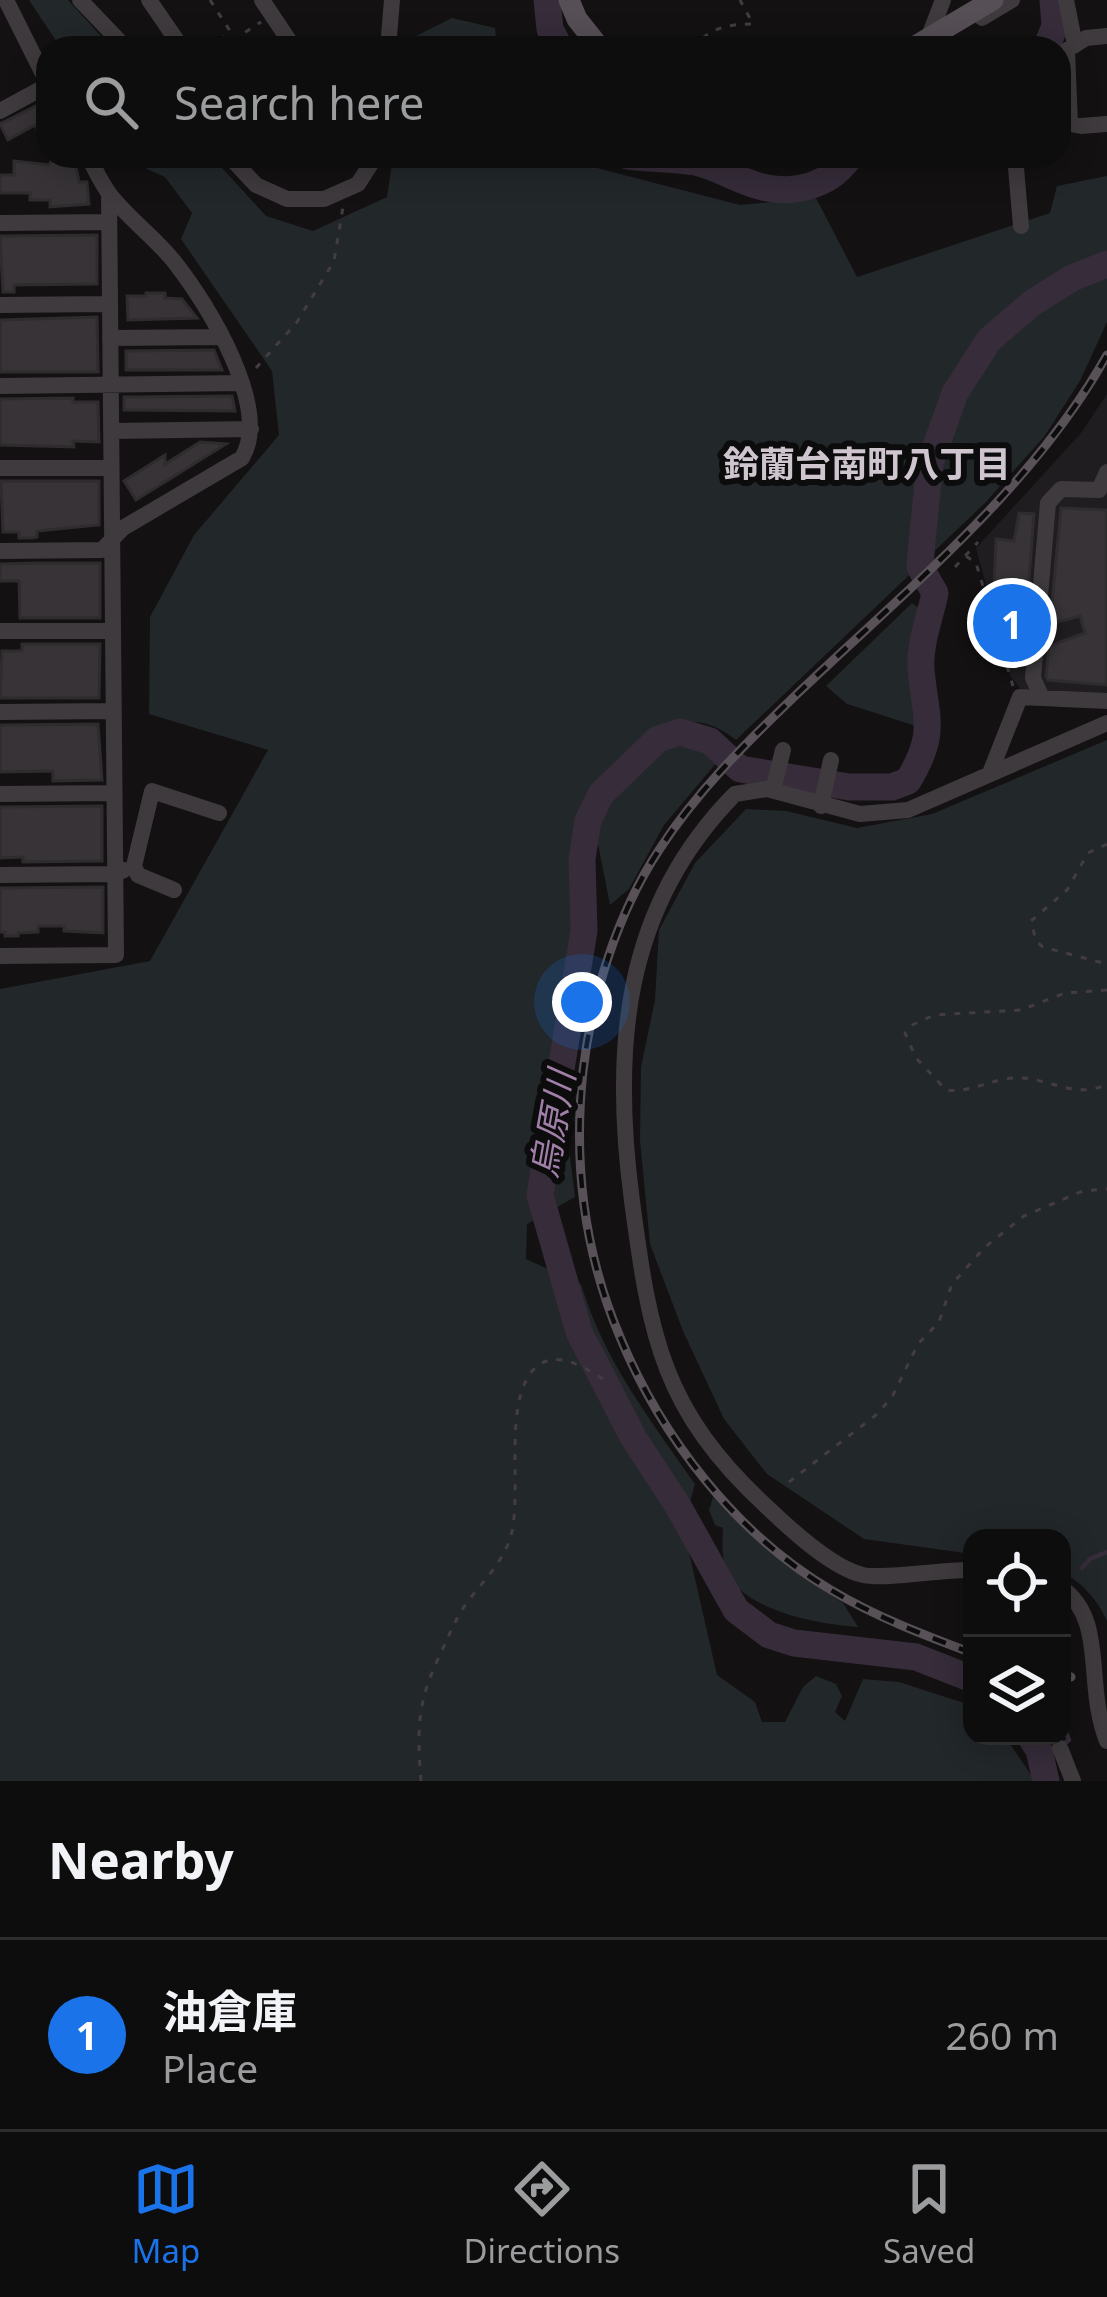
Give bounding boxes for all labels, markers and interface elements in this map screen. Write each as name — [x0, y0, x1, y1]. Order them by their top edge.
search box — [36, 36, 1071, 168]
icon: search — [78, 69, 144, 135]
text: Search here — [174, 72, 424, 133]
district label: 鈴蘭台南町八丁目 — [723, 439, 1011, 488]
pin: 1 — [973, 578, 1051, 668]
your location — [552, 972, 612, 1032]
water label: 烏原川 — [518, 1063, 586, 1181]
map controls — [963, 1529, 1071, 1745]
button: locate — [963, 1529, 1071, 1637]
button: layers — [963, 1637, 1071, 1745]
text: Nearby — [48, 1824, 234, 1894]
text: 油倉庫 — [162, 1980, 297, 2041]
text: 1 — [76, 2008, 98, 2061]
text: 260 m — [945, 2008, 1059, 2061]
text: Place — [162, 2041, 258, 2094]
tab: Map — [132, 2156, 200, 2273]
tab: Directions — [463, 2156, 620, 2273]
tab: Saved — [883, 2156, 975, 2273]

